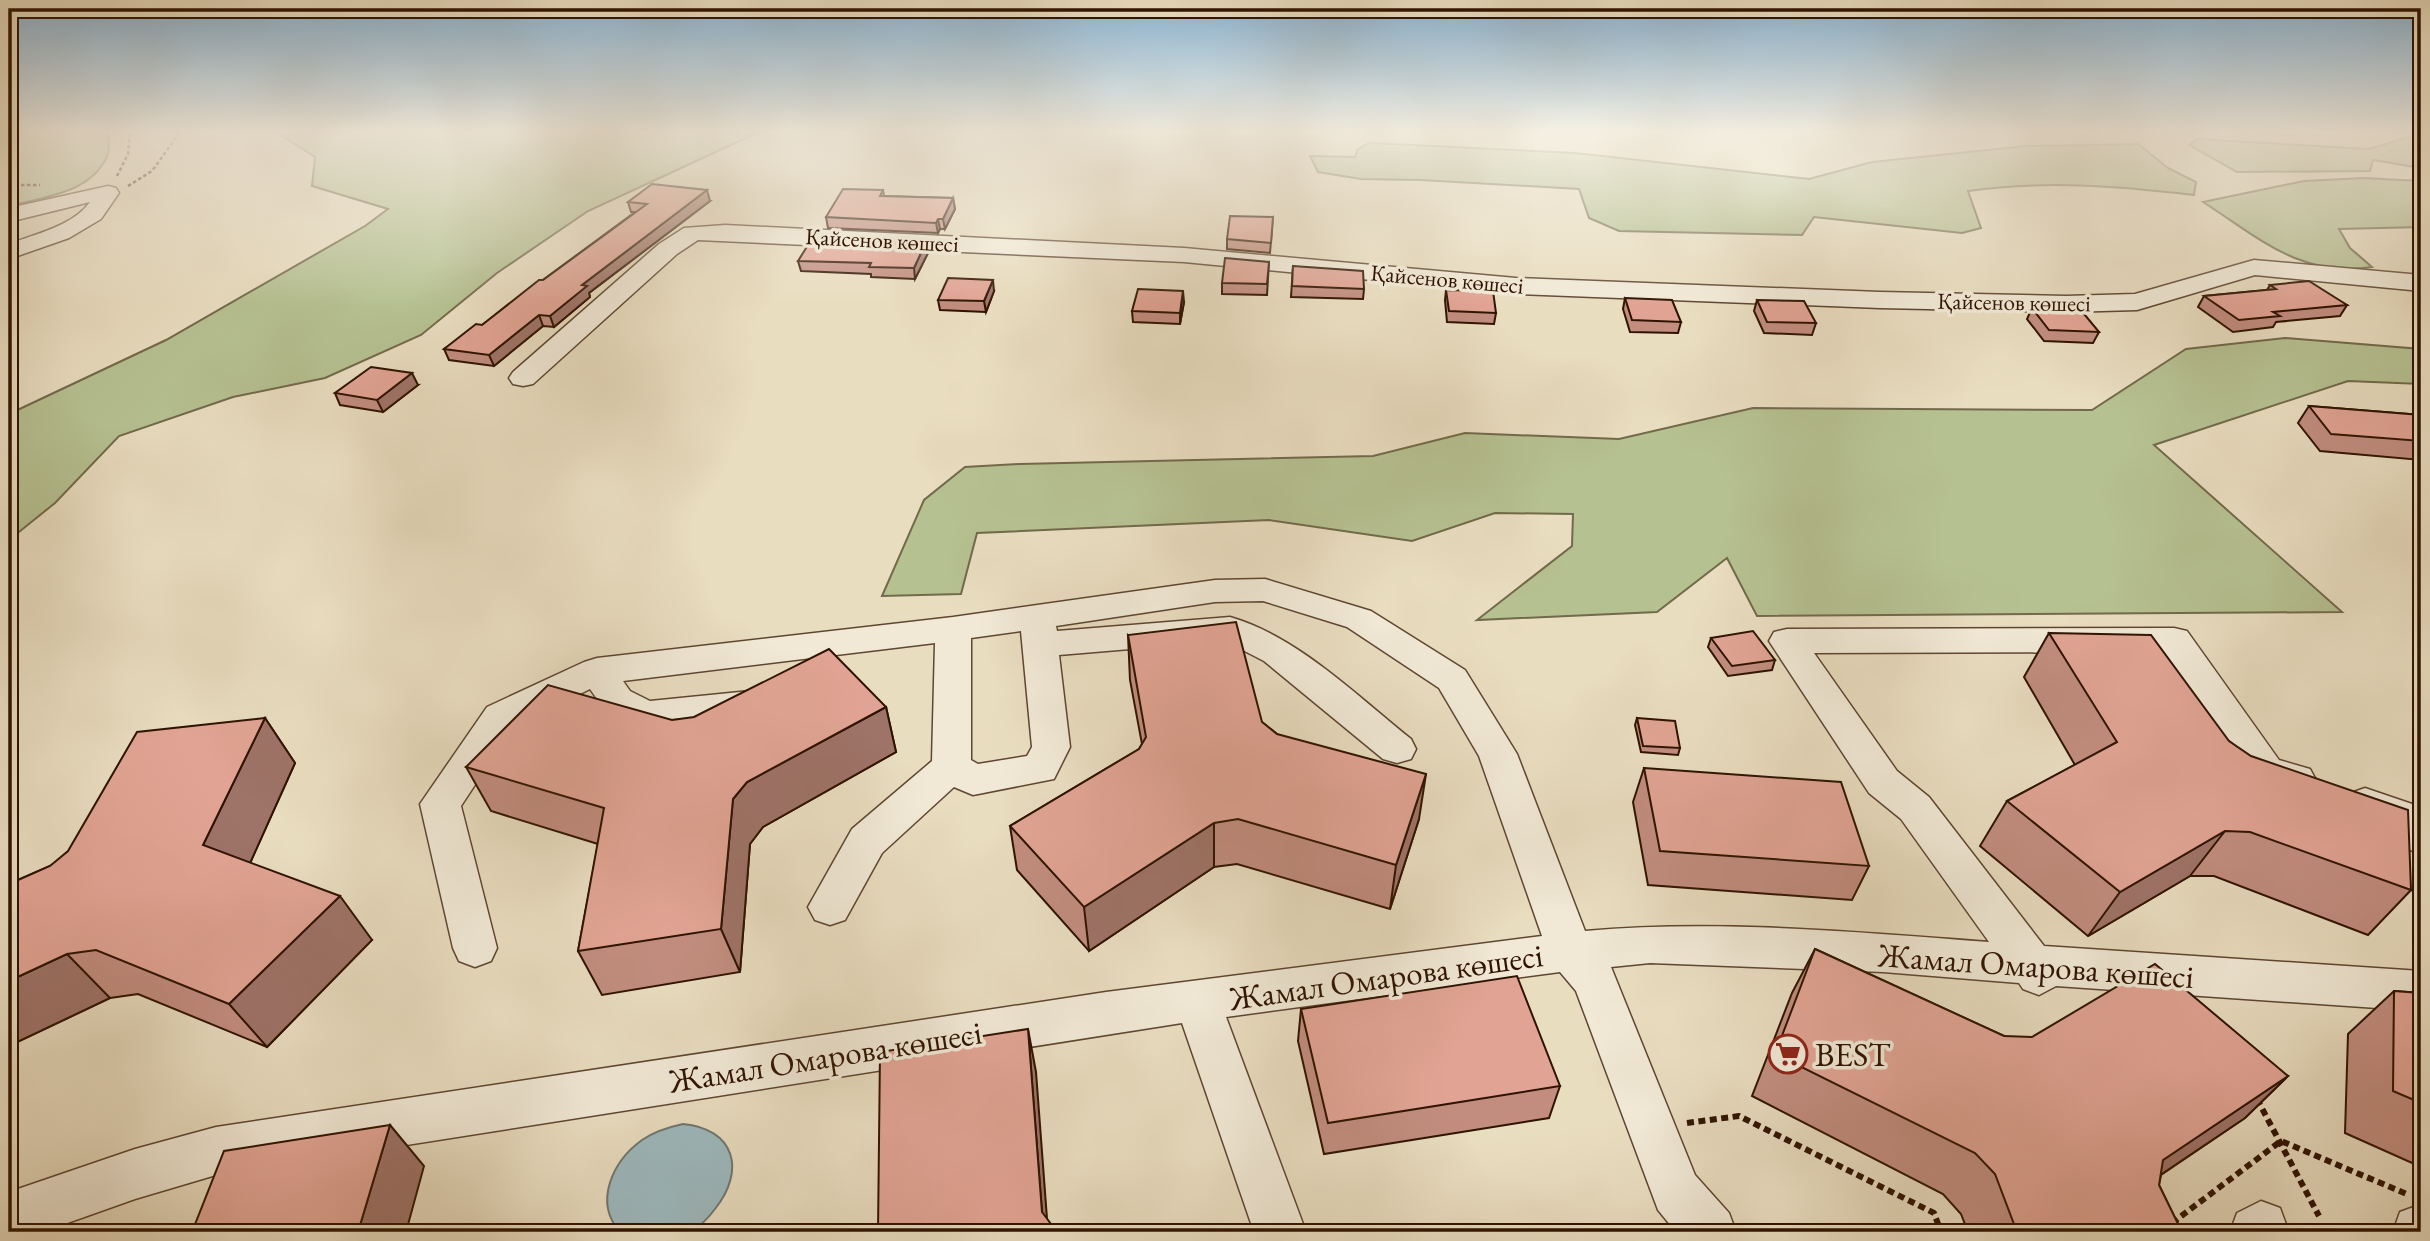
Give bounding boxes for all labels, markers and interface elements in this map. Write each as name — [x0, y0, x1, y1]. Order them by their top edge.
street label: Қайсенов көшесі — [804, 221, 960, 259]
street label: Қайсенов көшесі — [1369, 257, 1525, 301]
street label: Қайсенов көшесі — [1937, 286, 2091, 318]
street label: Жамал Омарова көшесі — [1225, 933, 1546, 1020]
street label: Жамал Омарова көшесі — [1876, 933, 2195, 998]
street label: Жамал Омарова көшесі — [664, 1011, 985, 1103]
supermarket icon: BEST — [1767, 1033, 1809, 1075]
place label: BEST — [1815, 1033, 1891, 1076]

